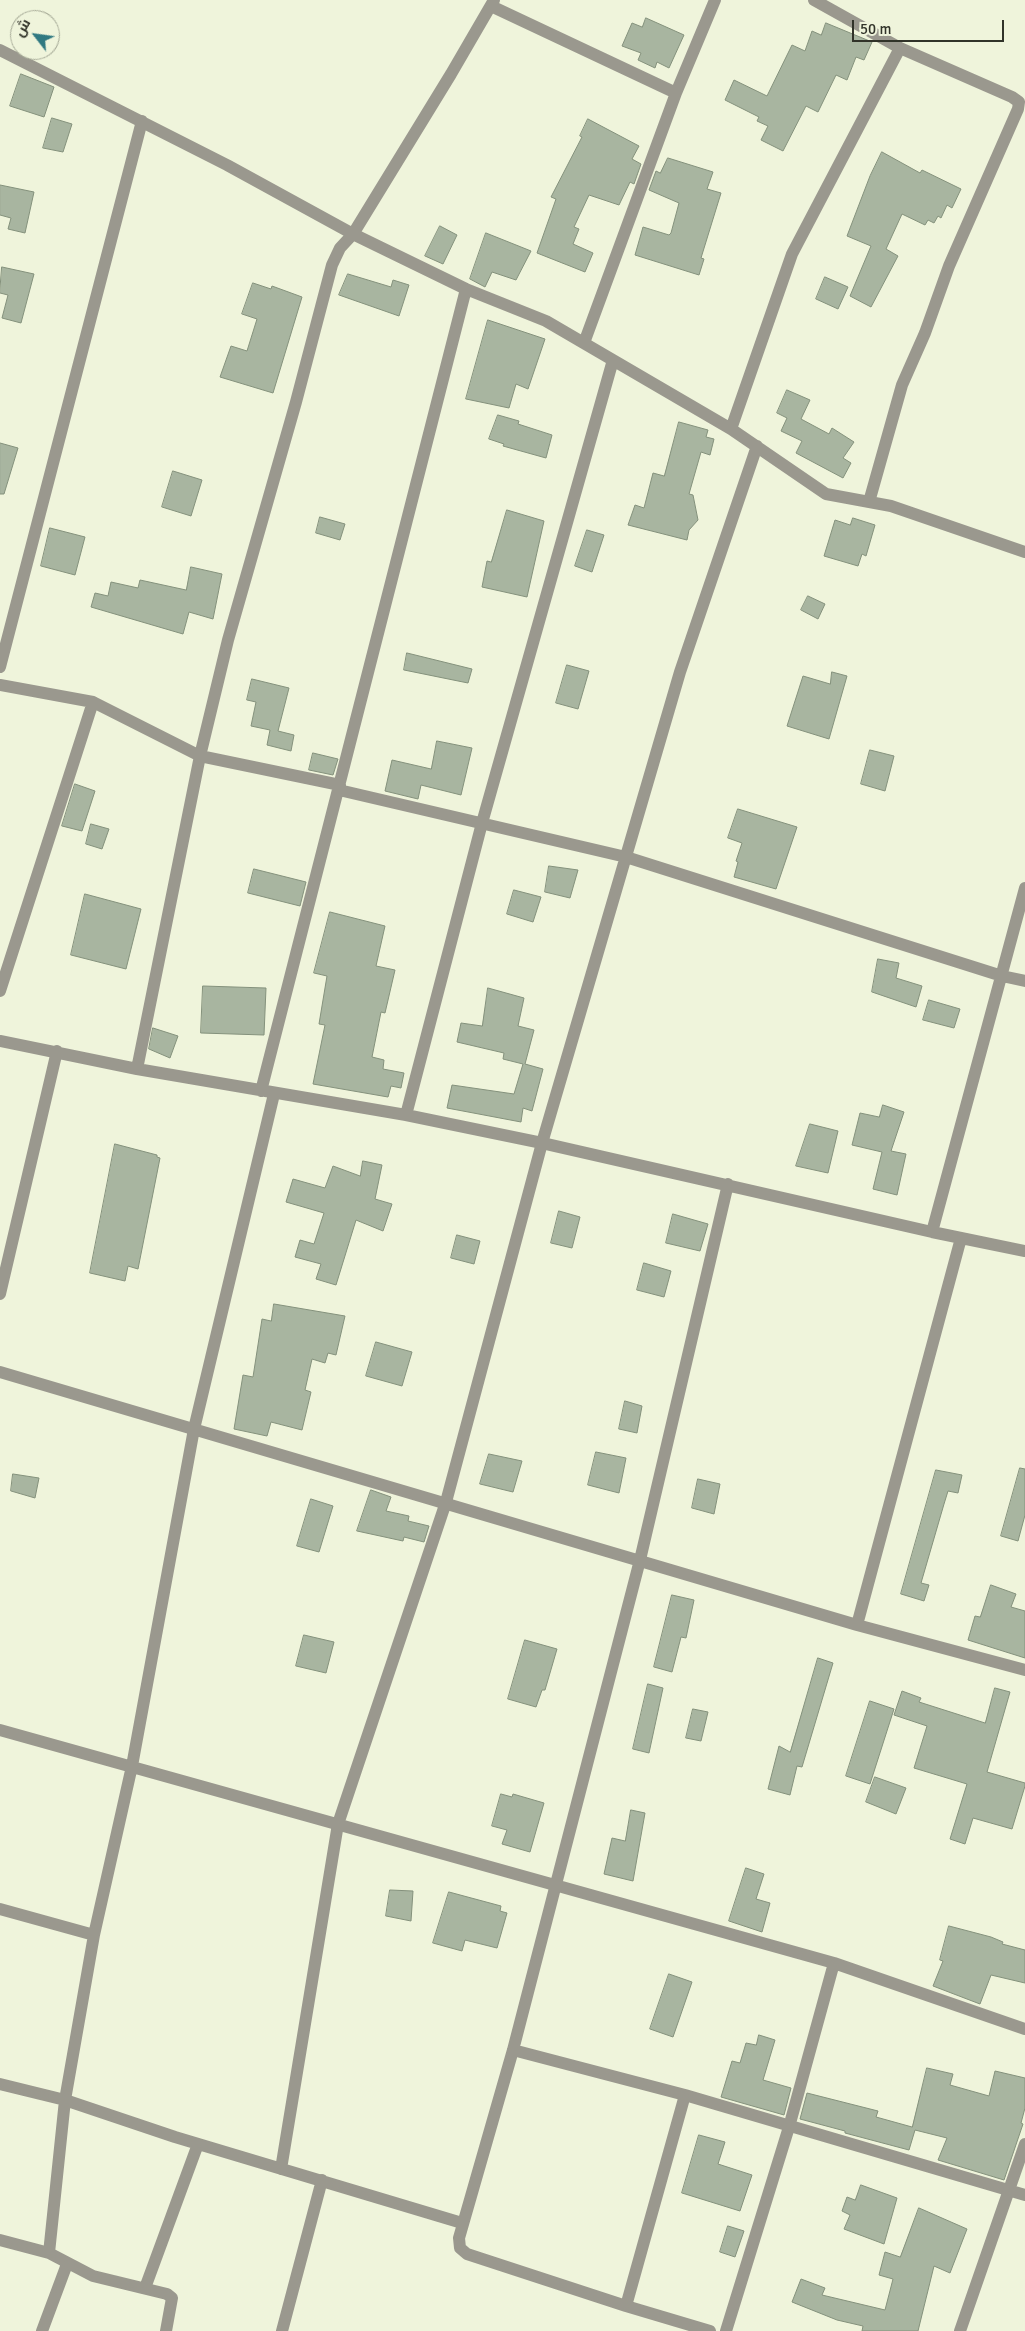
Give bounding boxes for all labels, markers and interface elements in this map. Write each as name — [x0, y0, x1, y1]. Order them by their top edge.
north arrow — [10, 10, 60, 60]
scale bar — [855, 10, 1008, 42]
text: ش — [11, 16, 34, 40]
text: 50 m — [860, 20, 891, 38]

